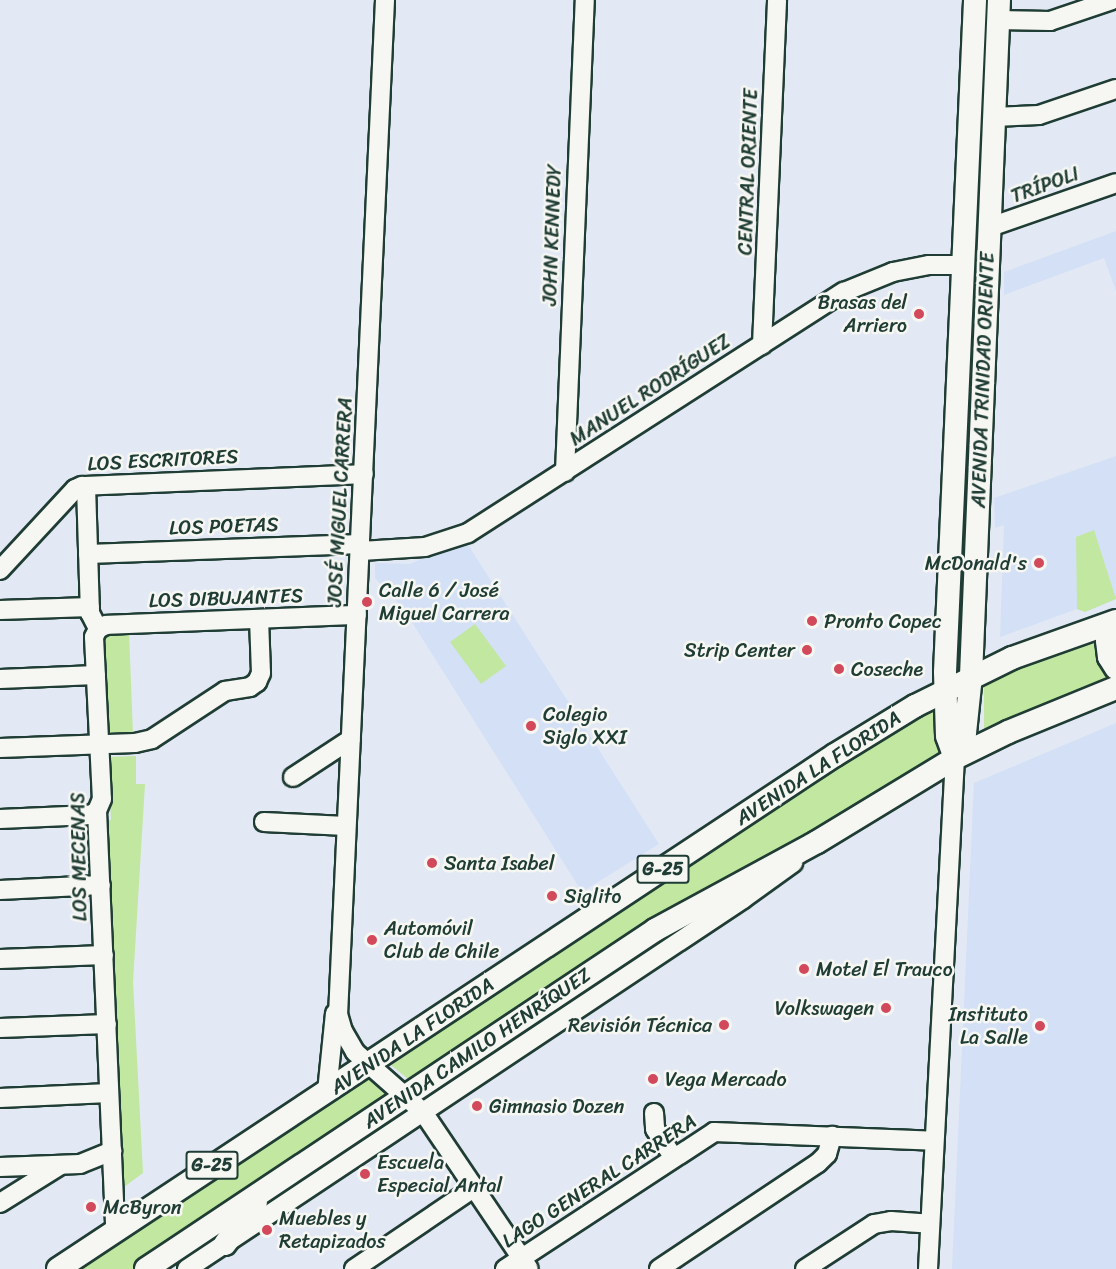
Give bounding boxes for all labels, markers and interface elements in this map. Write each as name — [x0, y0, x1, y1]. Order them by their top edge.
street label: CENTRAL ORIENTE — [733, 89, 763, 255]
street label: TRÍPOLI — [1008, 162, 1082, 208]
street label: JOHN KENNEDY — [538, 164, 566, 306]
street label: AVENIDA TRINIDAD ORIENTE — [967, 251, 999, 509]
place label: Brasas del Arriero — [817, 290, 907, 337]
marker: Brasas del Arriero — [912, 307, 926, 321]
street label: MANUEL RODRÍGUEZ — [565, 329, 735, 451]
street label: JOSÉ MIGUEL CARRERA — [322, 395, 358, 609]
street label: LOS ESCRITORES — [86, 444, 240, 476]
street label: LOS POETAS — [170, 512, 278, 540]
place label: McDonald's — [925, 551, 1027, 575]
marker: McDonald's — [1032, 556, 1046, 570]
place label: Calle 6 / José Miguel Carrera — [379, 578, 510, 625]
street label: LOS DIBUJANTES — [148, 583, 304, 613]
marker: Calle 6 / José Miguel Carrera — [360, 595, 374, 609]
place label: Pronto Copec — [824, 609, 942, 633]
marker: Pronto Copec — [805, 614, 819, 628]
place label: Strip Center — [683, 638, 795, 662]
marker: Strip Center — [800, 643, 814, 657]
place label: Coseche — [851, 657, 923, 681]
marker: Coseche — [832, 662, 846, 676]
place label: Colegio Siglo XXI — [543, 702, 627, 749]
street label: AVENIDA LA FLORIDA — [732, 706, 904, 830]
marker: Colegio Siglo XXI — [524, 719, 538, 733]
street label: LOS MECENAS — [66, 792, 92, 922]
place label: Santa Isabel — [444, 851, 555, 875]
road number: G-25 — [636, 854, 690, 884]
marker: Santa Isabel — [425, 856, 439, 870]
place label: Siglito — [564, 884, 621, 908]
marker: Siglito — [545, 889, 559, 903]
place label: Automóvil Club de Chile — [384, 916, 499, 963]
marker: Automóvil Club de Chile — [365, 933, 379, 947]
place label: Motel El Trauco — [816, 957, 953, 981]
street label: AVENIDA CAMILO HENRÍQUEZ — [358, 962, 596, 1134]
marker: Motel El Trauco — [797, 962, 811, 976]
street label: AVENIDA LA FLORIDA — [326, 973, 498, 1099]
place label: Volkswagen — [775, 996, 874, 1020]
marker: Volkswagen — [879, 1001, 893, 1015]
place label: Instituto La Salle — [948, 1002, 1028, 1049]
place label: Revisión Técnica — [568, 1013, 712, 1037]
marker: Revisión Técnica — [717, 1018, 731, 1032]
marker: Instituto La Salle — [1033, 1019, 1047, 1033]
place label: Vega Mercado — [665, 1067, 786, 1091]
marker: Vega Mercado — [646, 1072, 660, 1086]
place label: Gimnasio Dozen — [489, 1094, 625, 1118]
marker: Gimnasio Dozen — [470, 1099, 484, 1113]
street label: LAGO GENERAL CARRERA — [497, 1109, 701, 1253]
road number: G-25 — [185, 1150, 239, 1180]
place label: Escuela Especial Antal — [377, 1150, 503, 1197]
marker: Escuela Especial Antal — [358, 1167, 372, 1181]
place label: McByron — [103, 1195, 182, 1219]
marker: McByron — [84, 1200, 98, 1214]
place label: Muebles y Retapizados — [279, 1206, 386, 1253]
marker: Muebles y Retapizados — [260, 1223, 274, 1237]

